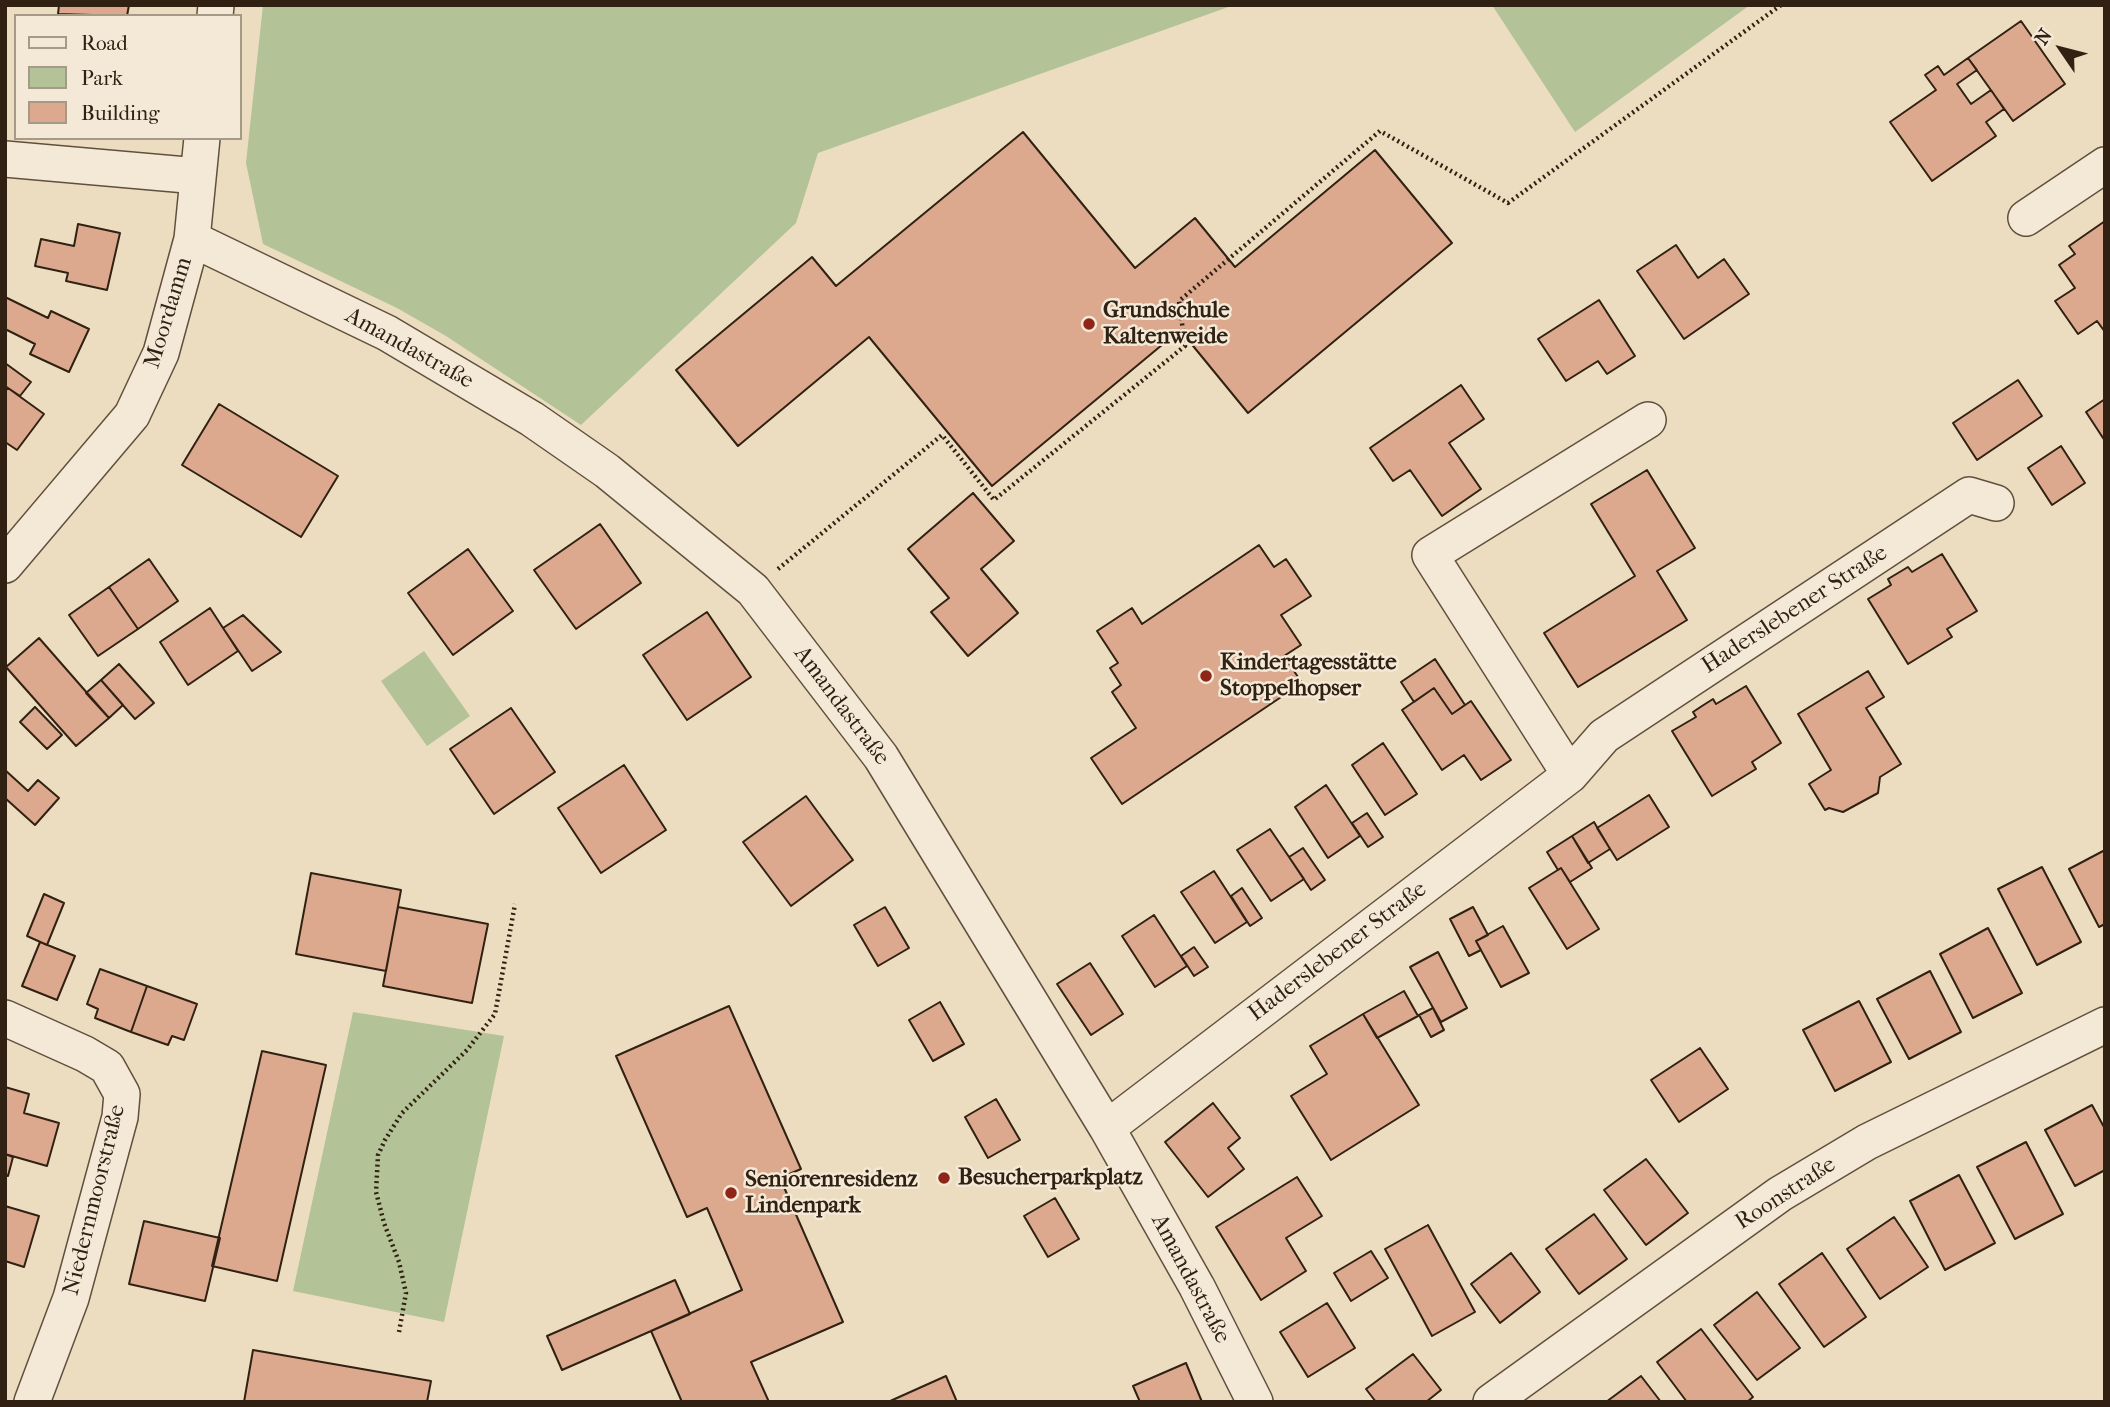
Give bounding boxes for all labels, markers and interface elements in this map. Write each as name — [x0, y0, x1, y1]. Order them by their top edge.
legend — [14, 14, 242, 140]
north arrow — [2026, 14, 2096, 84]
text: N — [2031, 25, 2057, 49]
text: Road — [81, 31, 128, 55]
text: Park — [81, 66, 123, 90]
text: Building — [81, 101, 159, 125]
street label: Moordamm — [139, 254, 199, 372]
place label: Grundschule Kaltenweide — [1103, 297, 1230, 351]
street label: Amandastraße — [340, 302, 478, 396]
marker: Grundschule Kaltenweide — [1081, 316, 1097, 332]
street label: Haderslebener Straße — [1697, 540, 1893, 680]
street label: Amandastraße — [787, 641, 895, 771]
place label: Kindertagesstätte Stoppelhopser — [1220, 649, 1397, 703]
marker: Kindertagesstätte Stoppelhopser — [1198, 668, 1214, 684]
street label: Haderslebener Straße — [1244, 876, 1432, 1028]
street label: Niedernmoorstraße — [58, 1102, 132, 1298]
street label: Roonstraße — [1731, 1151, 1841, 1237]
place label: Besucherparkplatz — [958, 1164, 1143, 1192]
place label: Seniorenresidenz Lindenpark — [745, 1166, 918, 1220]
marker: Besucherparkplatz — [936, 1170, 952, 1186]
marker: Seniorenresidenz Lindenpark — [723, 1185, 739, 1201]
street label: Amandastraße — [1144, 1210, 1236, 1348]

